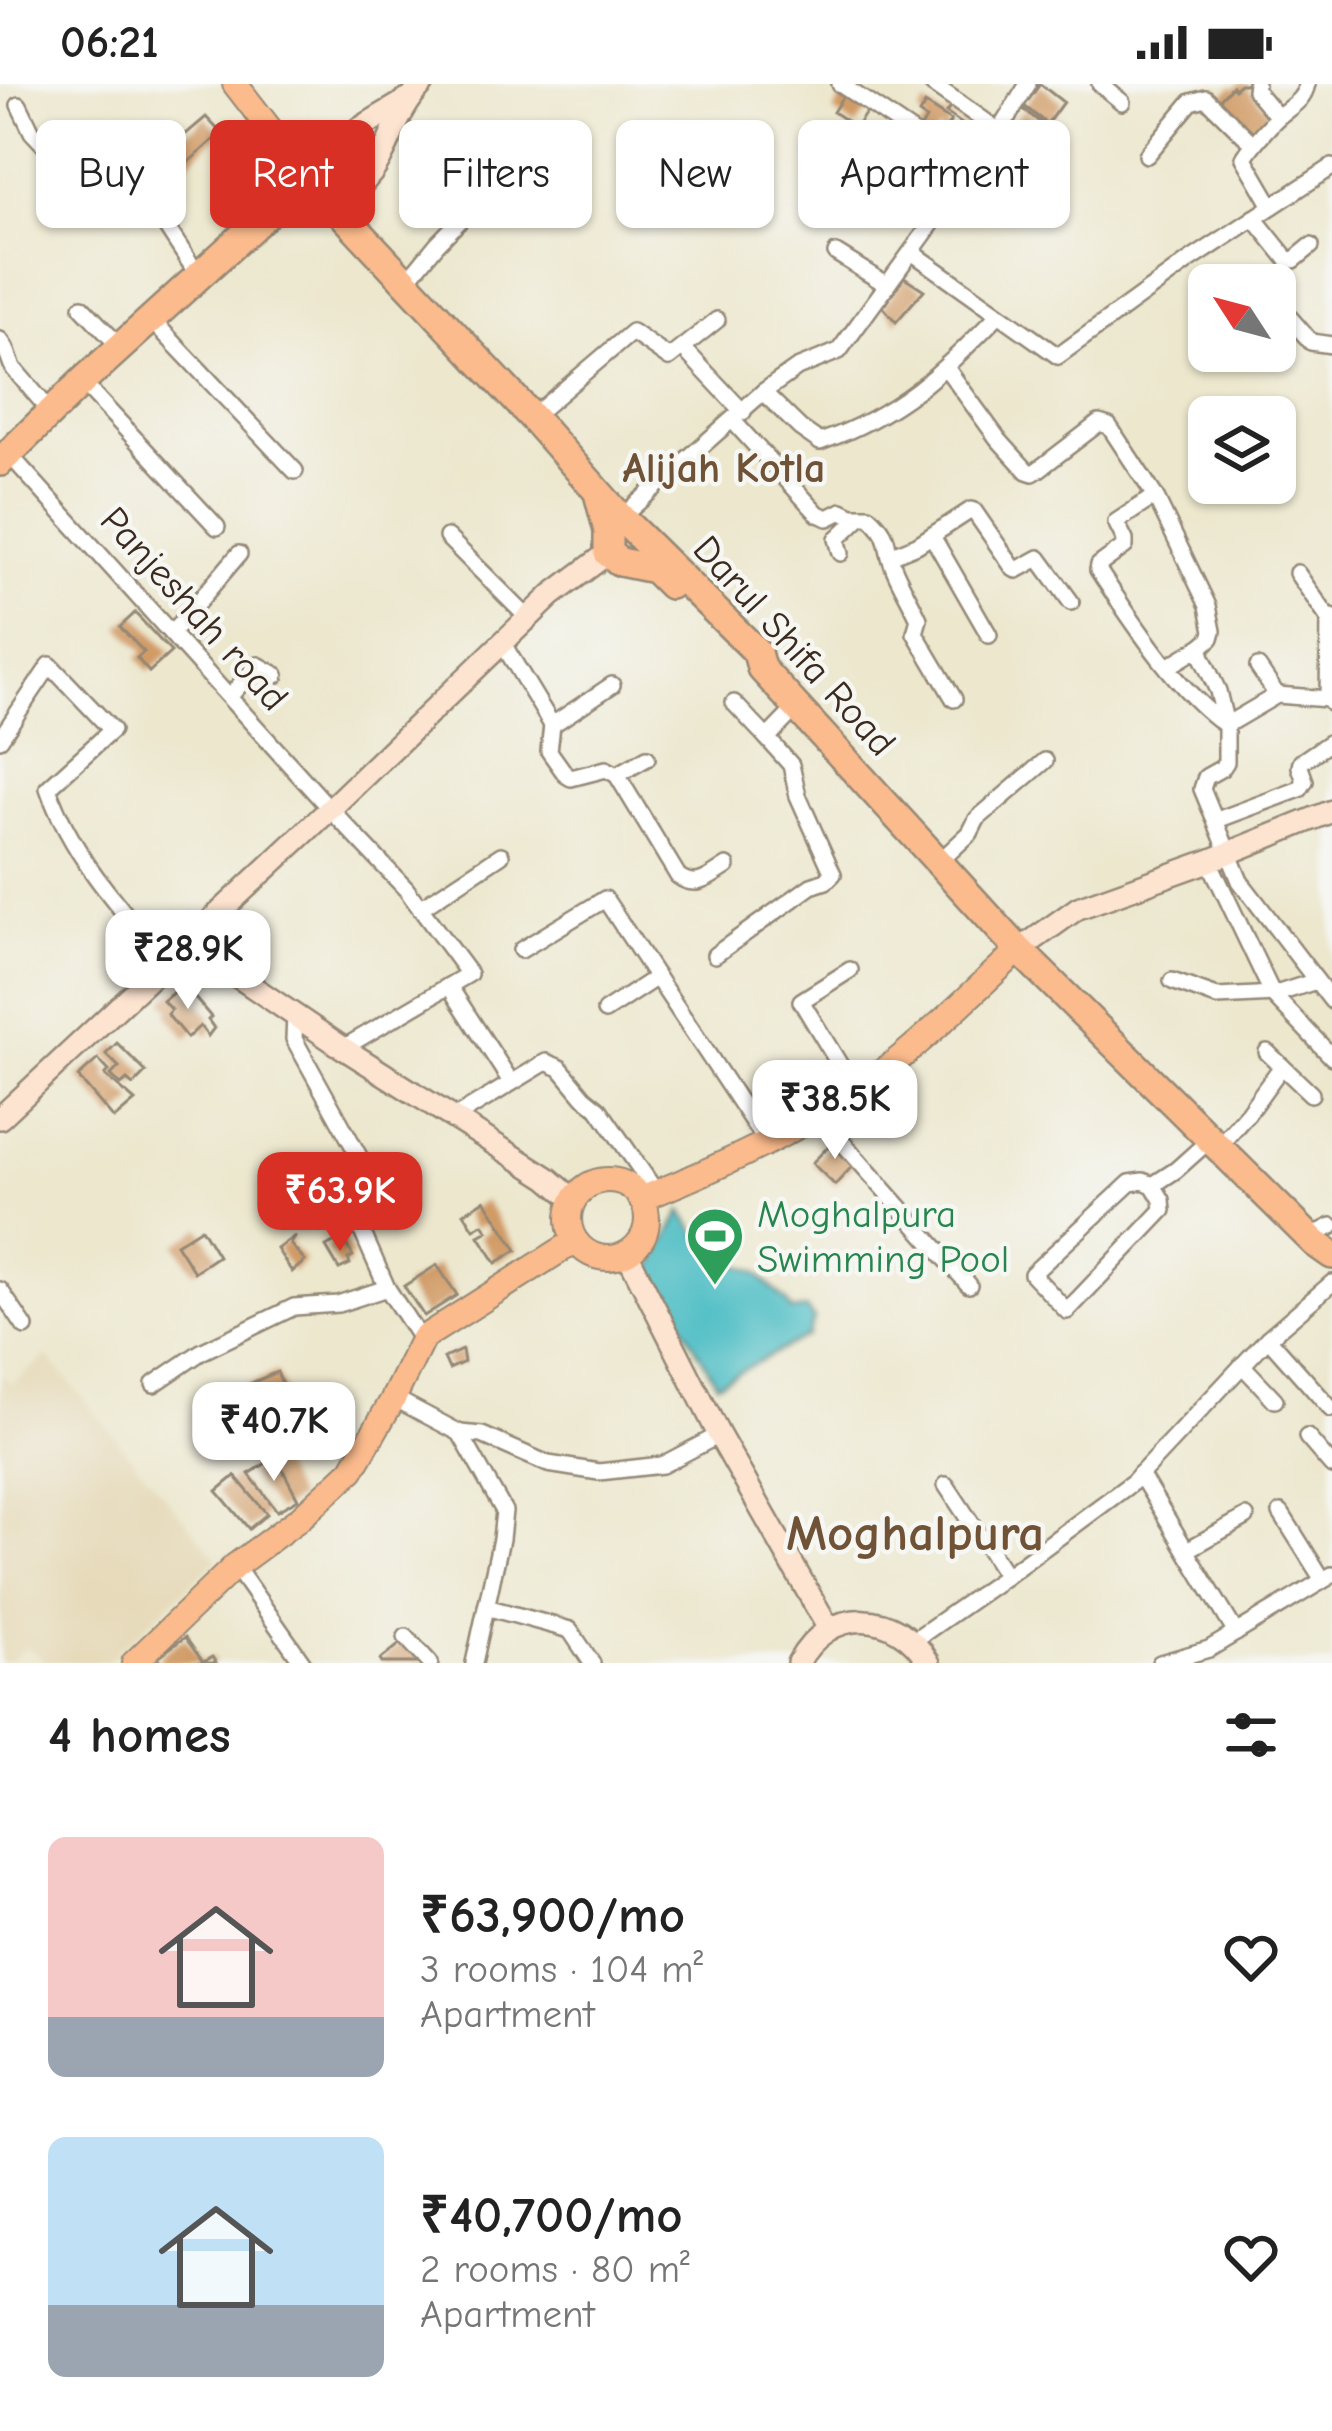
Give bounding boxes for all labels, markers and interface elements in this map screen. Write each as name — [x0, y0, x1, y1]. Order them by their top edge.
text: 06:21 — [60, 16, 159, 68]
chip: Buy — [36, 120, 186, 228]
chip: Rent — [210, 120, 375, 228]
chip: Filters — [399, 120, 592, 228]
chip: New — [616, 120, 774, 228]
chip: Apartment — [798, 120, 1070, 228]
north arrow — [1188, 264, 1296, 372]
map controls — [1188, 264, 1296, 504]
button: layers — [1188, 396, 1296, 504]
district label: Alijah Kotla — [623, 444, 825, 493]
street label: Panjeshah road — [91, 498, 297, 720]
street label: Darul Shifa Road — [683, 527, 905, 765]
pin: ₹28.9K — [90, 910, 286, 1012]
text: ₹28.9K — [132, 926, 244, 971]
pin: ₹38.5K — [737, 1060, 933, 1162]
text: ₹38.5K — [779, 1076, 891, 1121]
pin: ₹63.9K — [242, 1152, 438, 1254]
text: ₹63.9K — [284, 1168, 396, 1213]
place label: Moghalpura Swimming Pool — [757, 1192, 1009, 1282]
sports icon: Moghalpura Swimming Pool — [684, 1205, 746, 1287]
pin: ₹40.7K — [176, 1382, 372, 1484]
text: ₹40.7K — [219, 1398, 329, 1443]
district label: Moghalpura — [786, 1504, 1044, 1563]
icon: filters — [1218, 1702, 1284, 1768]
text: 4 homes — [48, 1706, 231, 1765]
icon: home — [144, 1885, 288, 2029]
text: ₹63,900/mo — [420, 1886, 685, 1945]
icon: heart — [1218, 1924, 1284, 1990]
text: 3 rooms · 104 m² — [420, 1947, 703, 1992]
text: Apartment — [420, 1992, 595, 2037]
icon: home — [144, 2185, 288, 2329]
text: ₹40,700/mo — [420, 2186, 683, 2245]
icon: heart — [1218, 2224, 1284, 2290]
text: 2 rooms · 80 m² — [420, 2247, 690, 2292]
text: Apartment — [420, 2292, 595, 2337]

